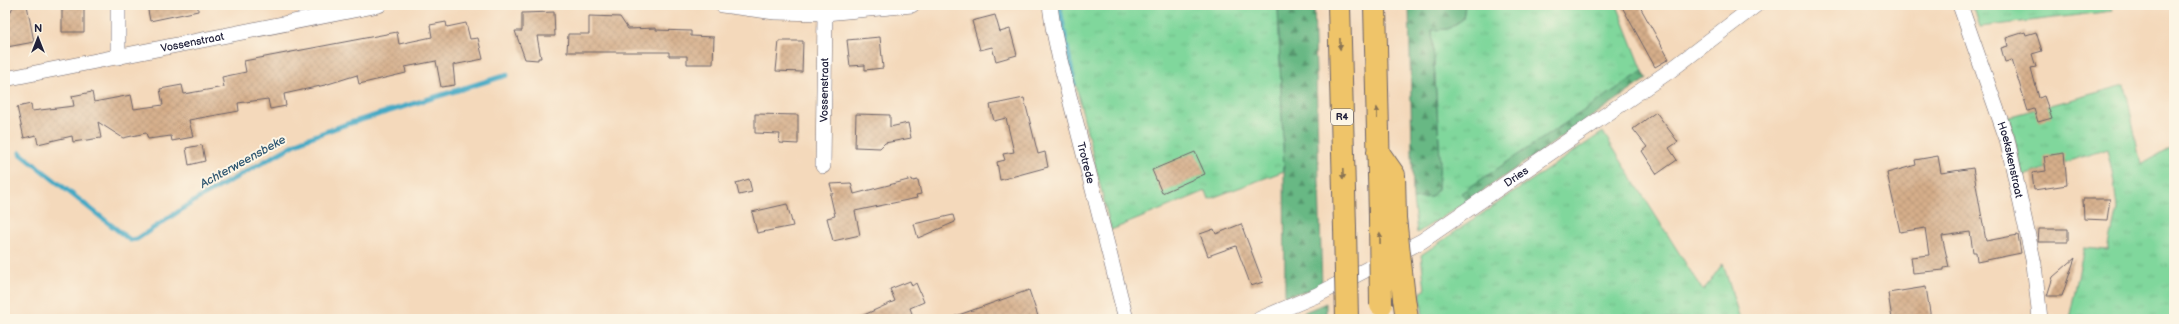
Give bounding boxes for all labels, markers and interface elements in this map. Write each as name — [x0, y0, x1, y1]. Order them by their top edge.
north arrow — [18, 18, 58, 58]
text: N — [34, 22, 42, 35]
street label: Vossenstraat — [160, 29, 226, 55]
one-way arrow — [1337, 38, 1343, 51]
street label: Vossenstraat — [817, 57, 831, 122]
one-way arrow — [1374, 107, 1381, 119]
road number: R4 — [1331, 109, 1353, 125]
street label: Hoekskenstraat — [1995, 120, 2026, 200]
water label: Achterweensbeke — [197, 132, 289, 192]
street label: Trotrede — [1075, 141, 1098, 185]
street label: Dries — [1501, 163, 1531, 189]
one-way arrow — [1340, 168, 1346, 181]
one-way arrow — [1377, 231, 1383, 244]

